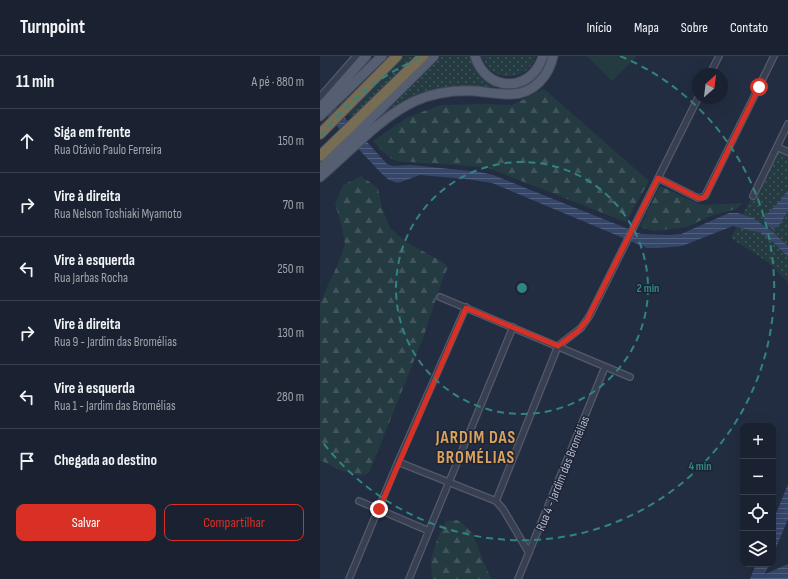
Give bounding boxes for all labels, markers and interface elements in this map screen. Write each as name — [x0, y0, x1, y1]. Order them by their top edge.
text: Turnpoint — [20, 16, 85, 39]
text: Início — [586, 19, 612, 36]
text: Mapa — [634, 19, 659, 36]
text: Sobre — [681, 19, 708, 36]
text: Contato — [730, 19, 768, 36]
north arrow — [692, 68, 728, 104]
text: 11 min — [16, 72, 54, 92]
text: A pé · 880 m — [251, 74, 304, 90]
route start — [750, 78, 768, 96]
text: Siga em frente — [54, 123, 131, 142]
icon: ahead — [16, 130, 38, 152]
text: 150 m — [278, 133, 304, 149]
text: Rua Otávio Paulo Ferreira — [54, 142, 162, 158]
text: Vire à direita — [54, 187, 121, 206]
icon: right — [16, 194, 38, 216]
text: 70 m — [283, 197, 304, 213]
text: Rua Nelson Toshiaki Myamoto — [54, 206, 182, 222]
text: Vire à esquerda — [54, 251, 135, 270]
icon: left — [16, 258, 38, 280]
text: 250 m — [277, 261, 304, 277]
text: Rua Jarbas Rocha — [54, 270, 128, 286]
centre of rings — [515, 281, 529, 295]
text: 2 min — [637, 281, 659, 296]
text: Vire à direita — [54, 315, 121, 334]
icon: right — [16, 322, 38, 344]
text: 130 m — [278, 325, 304, 341]
text: Rua 9 - Jardim das Bromélias — [54, 334, 177, 350]
text: Vire à esquerda — [54, 379, 135, 398]
icon: left — [16, 386, 38, 408]
text: 280 m — [277, 389, 304, 405]
text: Rua 1 - Jardim das Bromélias — [54, 398, 176, 414]
street label: Rua 4 - Jardim das Bromélias — [533, 413, 593, 533]
map controls — [740, 423, 776, 567]
button: + — [740, 423, 776, 459]
district label: JARDIM DAS BROMÉLIAS — [435, 428, 516, 468]
icon: arrive — [16, 450, 38, 472]
text: Chegada ao destino — [54, 451, 157, 470]
text: 4 min — [688, 459, 712, 474]
button: − — [740, 459, 776, 495]
button: locate — [740, 495, 776, 531]
route end — [370, 500, 388, 518]
button: Salvar — [16, 504, 156, 541]
button: Compartilhar — [164, 504, 304, 541]
button: layers — [740, 531, 776, 567]

